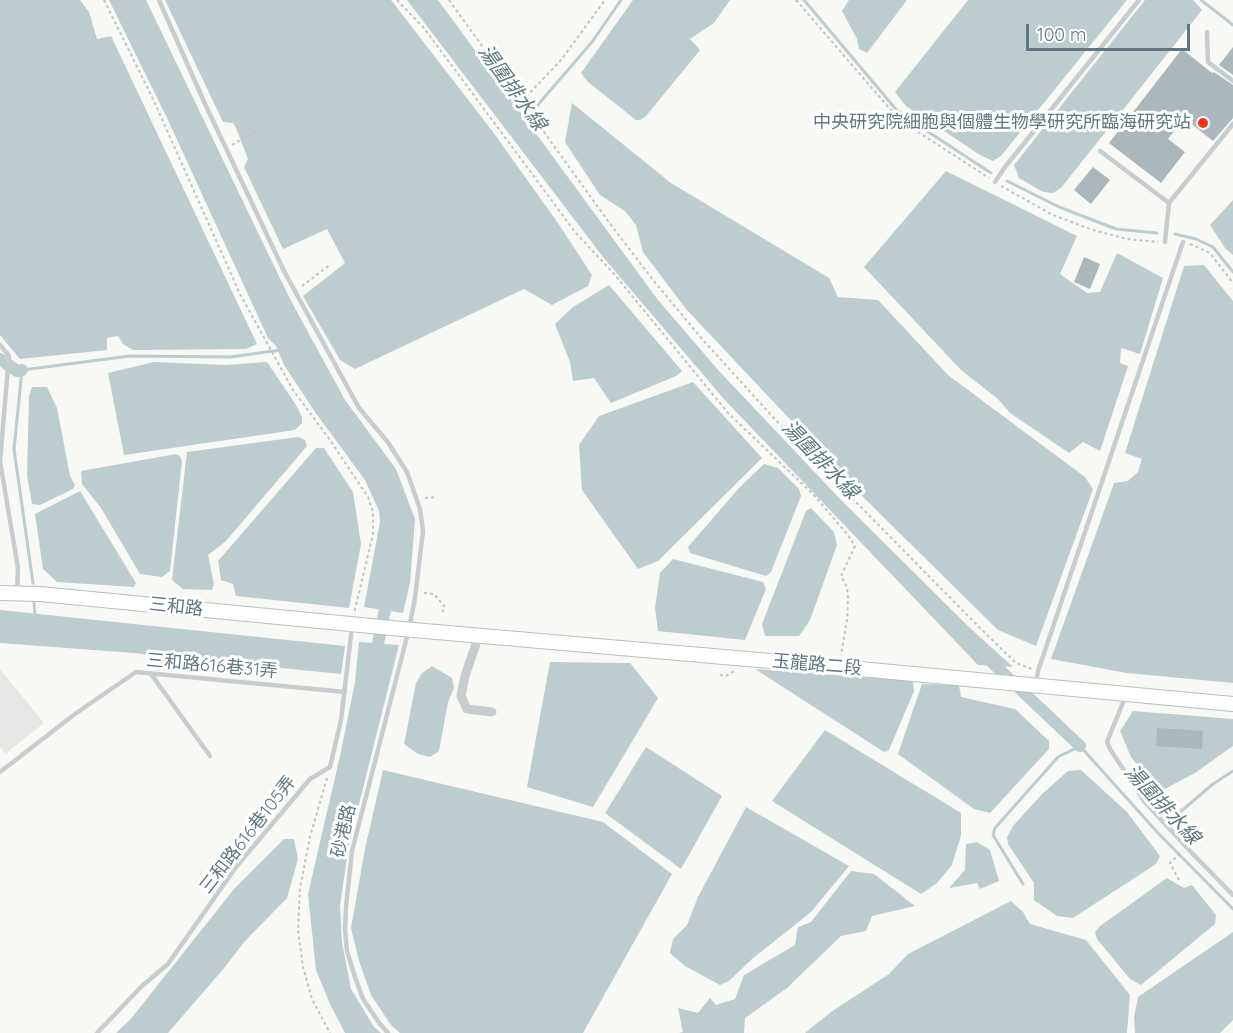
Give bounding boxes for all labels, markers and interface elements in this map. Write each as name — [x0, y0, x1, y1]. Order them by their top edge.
scale bar — [1029, 12, 1192, 50]
text: 100 m — [1037, 23, 1086, 46]
water label: 湯圍排水線 — [473, 40, 551, 136]
place label: 中央研究院細胞與個體生物學研究所臨海研究站 — [813, 112, 1191, 134]
marker: 中央研究院細胞與個體生物學研究所臨海研究站 — [1196, 116, 1210, 130]
water label: 湯圍排水線 — [777, 416, 863, 504]
street label: 三和路 — [148, 593, 204, 621]
street label: 三和路616巷31弄 — [145, 649, 279, 683]
street label: 玉龍路二段 — [771, 650, 863, 680]
water label: 湯圍排水線 — [1119, 760, 1205, 850]
street label: 三和路616巷105弄 — [195, 772, 301, 898]
street label: 砂港路 — [327, 802, 361, 860]

